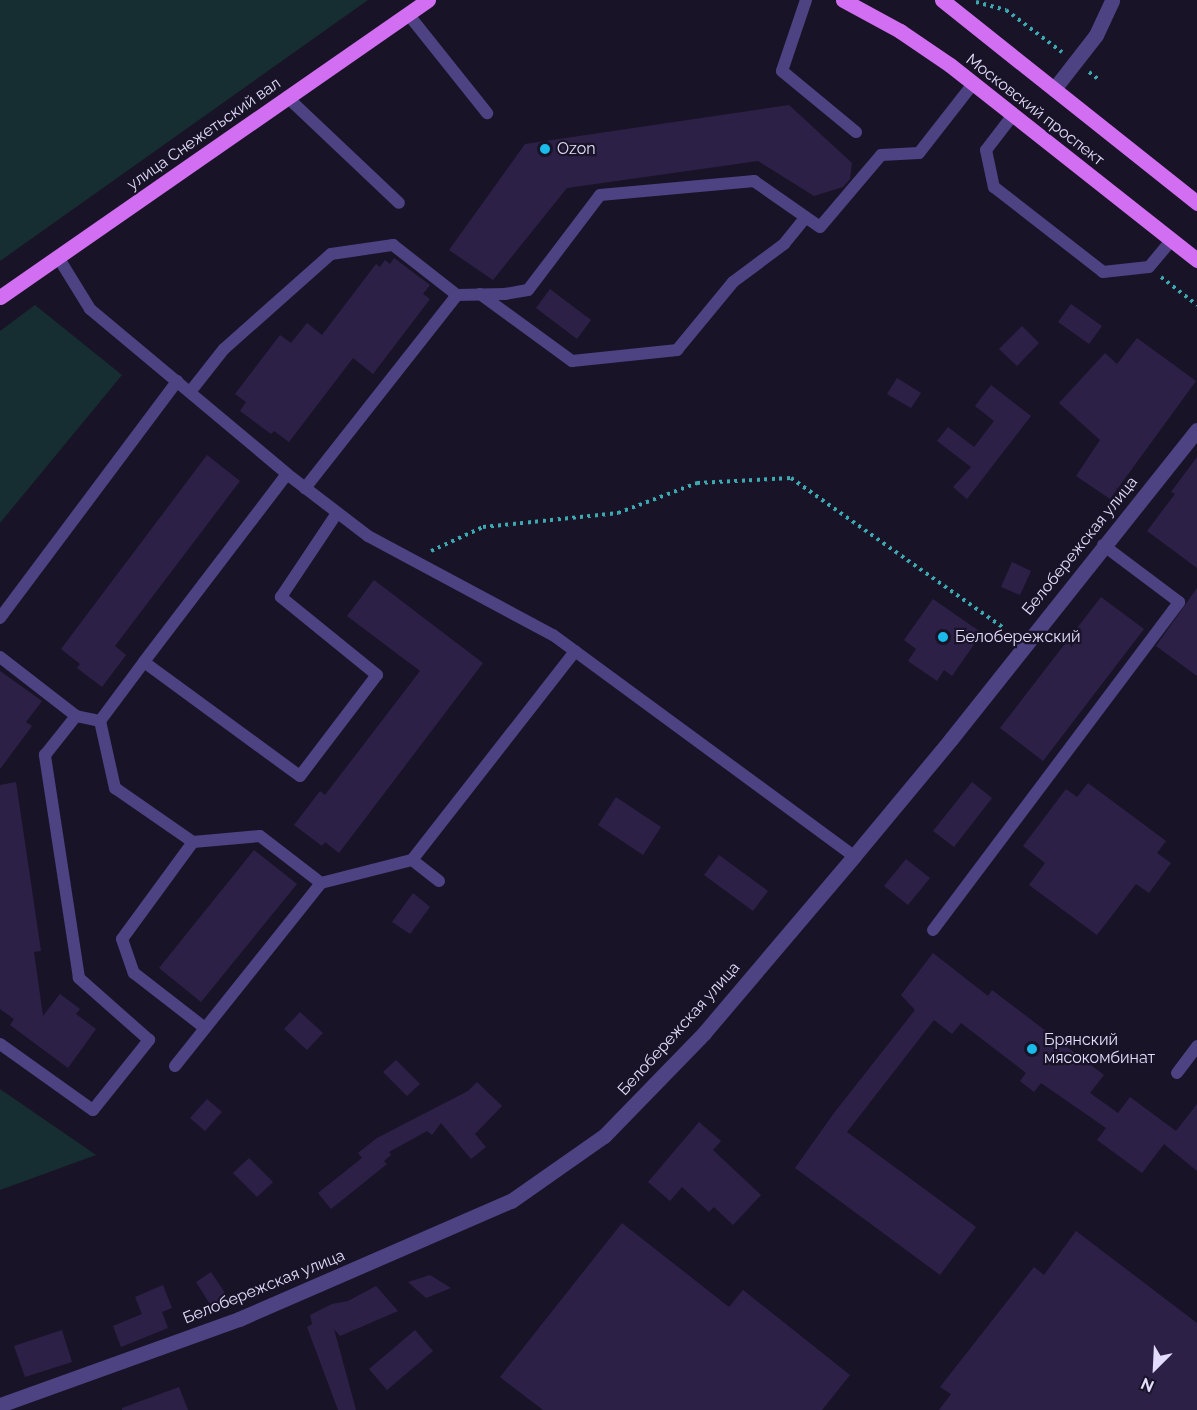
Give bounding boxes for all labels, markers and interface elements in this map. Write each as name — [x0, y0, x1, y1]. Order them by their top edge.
street label: Московский проспект — [962, 50, 1108, 170]
street label: улица Снежетьский вал — [124, 74, 284, 194]
place label: Ozon — [557, 139, 596, 159]
marker: Ozon — [538, 142, 552, 156]
street label: Белобережская улица — [1018, 473, 1142, 619]
place label: Белобережский — [955, 627, 1081, 647]
marker: Белобережский — [936, 630, 950, 644]
street label: Белобережская улица — [614, 958, 744, 1100]
place label: Брянский мясокомбинат — [1044, 1030, 1155, 1068]
marker: Брянский мясокомбинат — [1025, 1042, 1039, 1056]
street label: Белобережская улица — [180, 1246, 348, 1328]
north arrow — [1125, 1338, 1185, 1398]
text: N — [1138, 1374, 1157, 1396]

